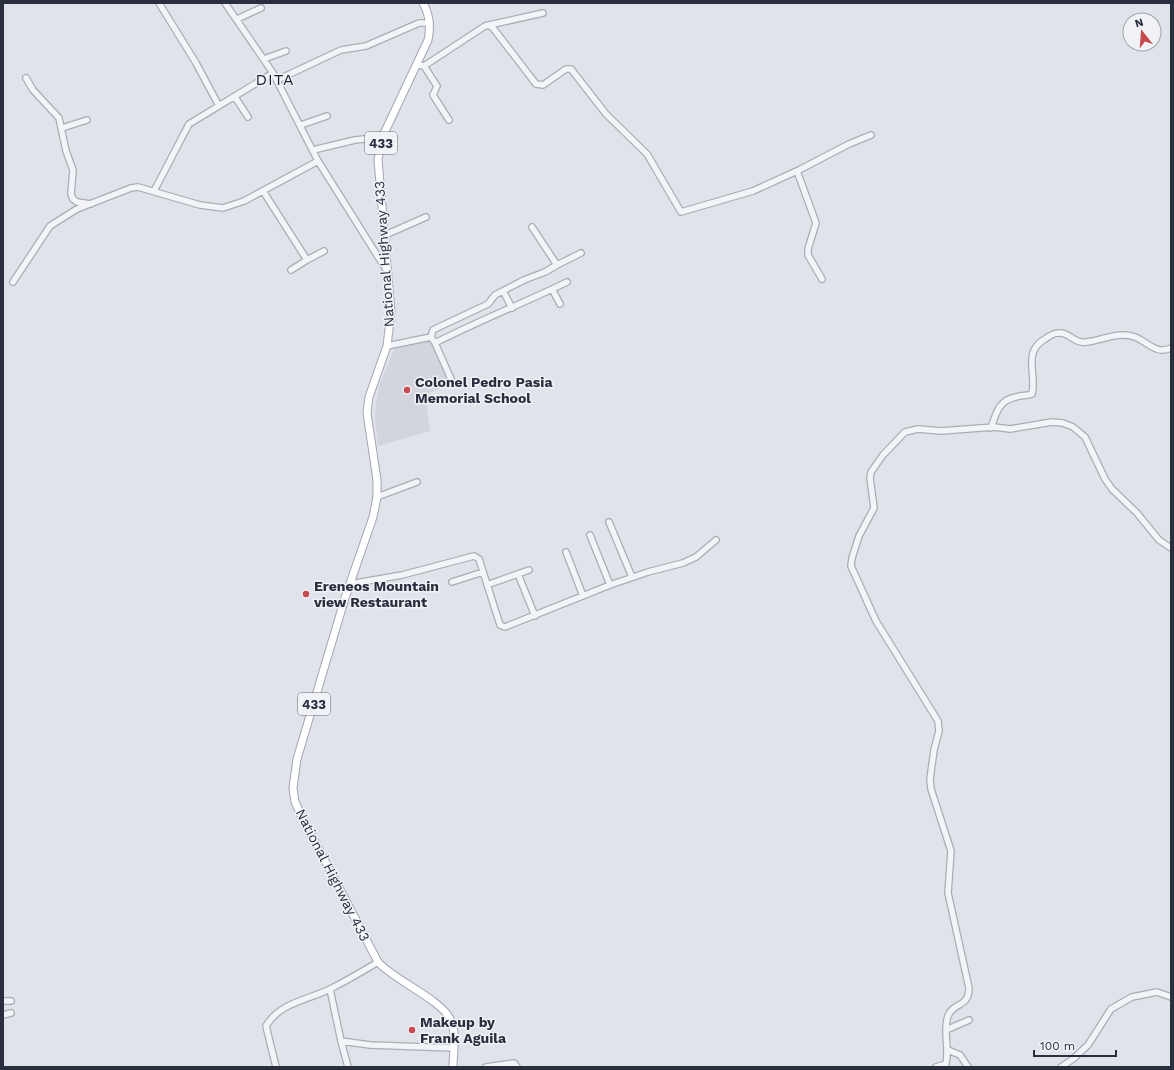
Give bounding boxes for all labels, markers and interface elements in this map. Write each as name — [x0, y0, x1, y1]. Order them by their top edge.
north arrow — [1122, 12, 1162, 52]
text: N — [1133, 16, 1145, 30]
district label: DITA — [255, 70, 295, 89]
road number: 433 — [365, 132, 397, 154]
street label: National Highway 433 — [371, 180, 397, 328]
place label: Colonel Pedro Pasia Memorial School — [415, 374, 553, 406]
marker: Colonel Pedro Pasia Memorial School — [402, 385, 412, 395]
place label: Ereneos Mountain view Restaurant — [313, 578, 439, 610]
marker: Ereneos Mountain view Restaurant — [301, 589, 311, 599]
road number: 433 — [298, 693, 330, 715]
street label: National Highway 433 — [293, 806, 373, 944]
place label: Makeup by Frank Aguila — [420, 1014, 507, 1046]
marker: Makeup by Frank Aguila — [407, 1025, 417, 1035]
scale bar — [1034, 1032, 1116, 1058]
text: 100 m — [1040, 1039, 1075, 1053]

